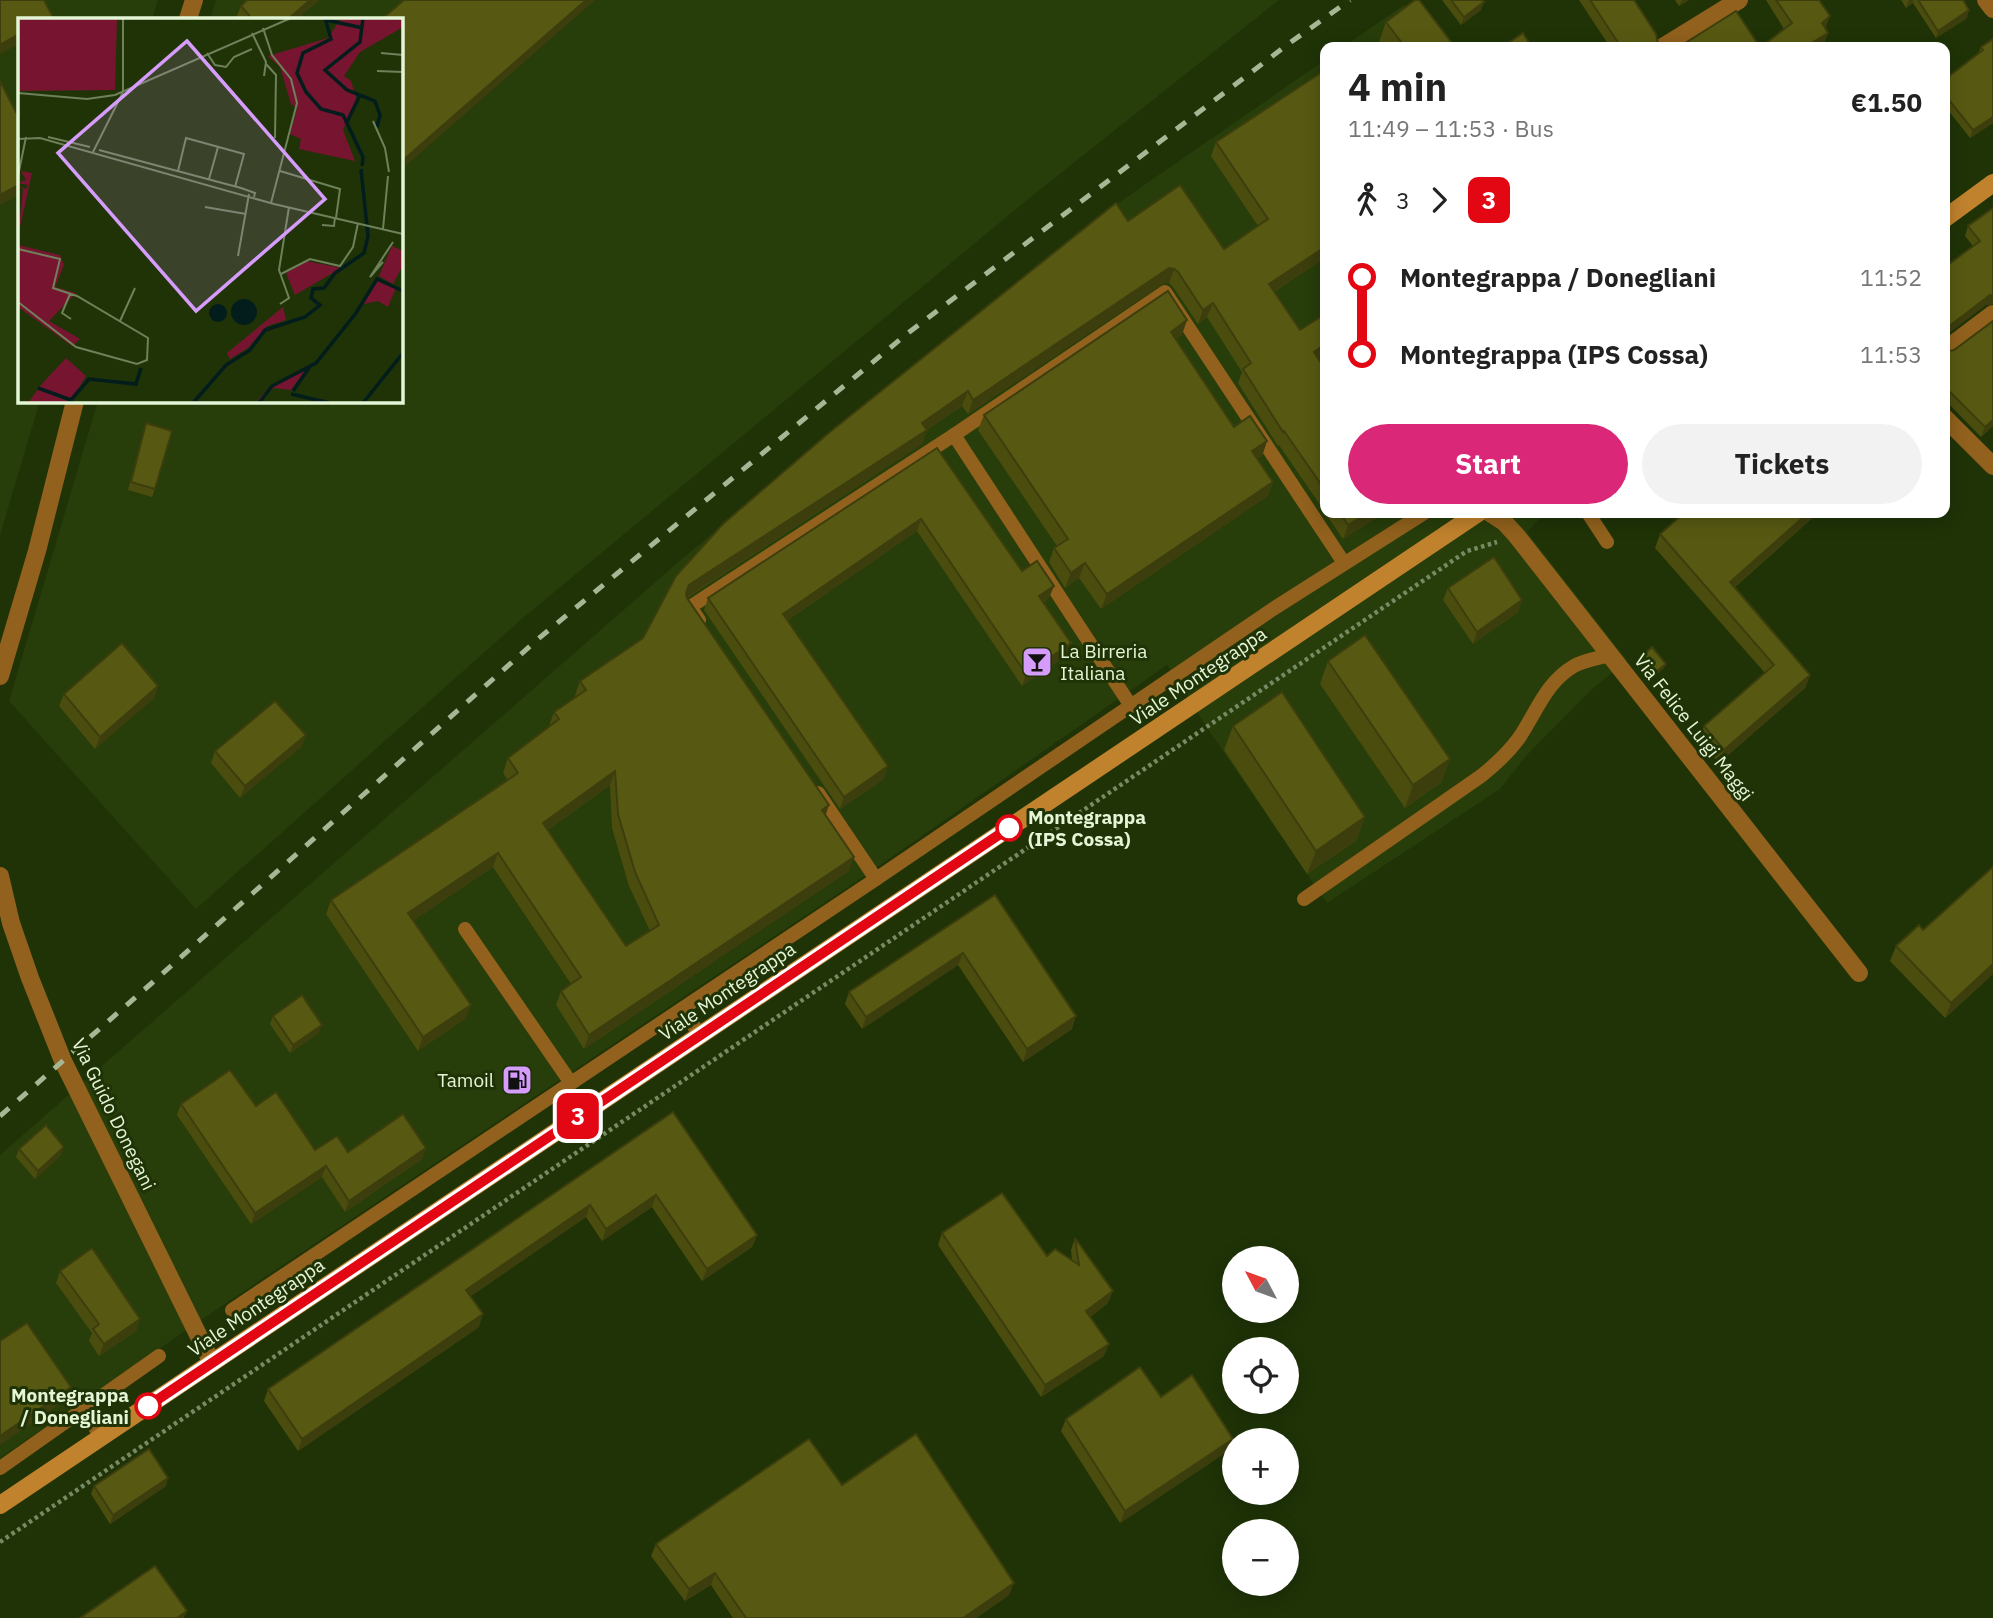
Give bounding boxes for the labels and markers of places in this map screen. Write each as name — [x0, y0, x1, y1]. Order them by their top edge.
place label: La Birreria Italiana — [1060, 639, 1147, 685]
bar icon: La Birreria Italiana — [1020, 645, 1054, 679]
place label: Montegrappa (IPS Cossa) — [1028, 805, 1146, 851]
marker: Montegrappa (IPS Cossa) — [996, 815, 1022, 841]
fuel station icon: Tamoil — [500, 1063, 534, 1097]
place label: Tamoil — [437, 1068, 494, 1092]
place label: Montegrappa / Donegliani — [11, 1383, 129, 1429]
marker: Montegrappa / Donegliani — [135, 1393, 161, 1419]

